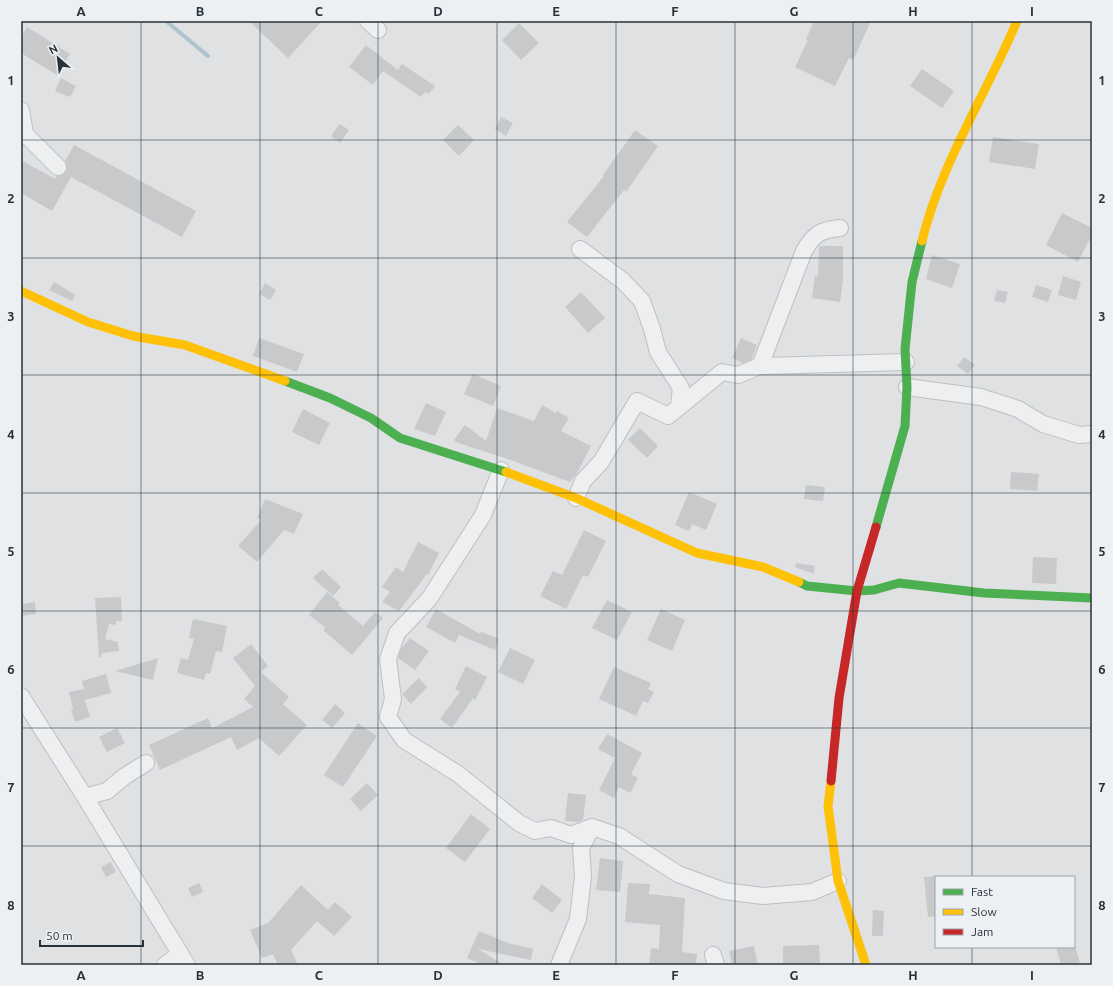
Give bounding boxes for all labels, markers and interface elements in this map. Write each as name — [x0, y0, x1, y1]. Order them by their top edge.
text: A — [76, 4, 86, 18]
text: B — [196, 4, 205, 18]
text: C — [315, 4, 324, 18]
text: D — [433, 4, 443, 18]
text: E — [552, 4, 560, 18]
text: F — [671, 4, 679, 18]
text: G — [790, 4, 799, 18]
text: H — [908, 4, 918, 18]
text: I — [1030, 4, 1034, 18]
north arrow — [38, 38, 78, 78]
text: N — [47, 42, 60, 56]
text: 1 — [7, 73, 15, 87]
text: 1 — [1098, 73, 1106, 87]
text: 2 — [7, 191, 15, 205]
text: 2 — [1098, 191, 1106, 205]
text: 3 — [7, 309, 15, 323]
text: 3 — [1098, 309, 1106, 323]
text: 4 — [7, 427, 15, 441]
text: 4 — [1098, 427, 1106, 441]
text: 5 — [7, 544, 15, 558]
text: 5 — [1098, 544, 1106, 558]
text: 6 — [7, 662, 15, 676]
text: 6 — [1098, 662, 1106, 676]
text: 7 — [7, 780, 15, 794]
text: 7 — [1098, 780, 1106, 794]
legend — [935, 876, 1075, 948]
text: Fast — [971, 885, 993, 898]
text: 8 — [7, 898, 15, 912]
text: 8 — [1098, 898, 1106, 912]
text: Slow — [971, 905, 997, 918]
scale bar — [40, 922, 143, 948]
text: Jam — [971, 925, 993, 938]
text: 50 m — [46, 929, 73, 942]
text: A — [76, 968, 86, 982]
text: B — [196, 968, 205, 982]
text: C — [315, 968, 324, 982]
text: D — [433, 968, 443, 982]
text: E — [552, 968, 560, 982]
text: F — [671, 968, 679, 982]
text: G — [790, 968, 799, 982]
text: H — [908, 968, 918, 982]
text: I — [1030, 968, 1034, 982]

